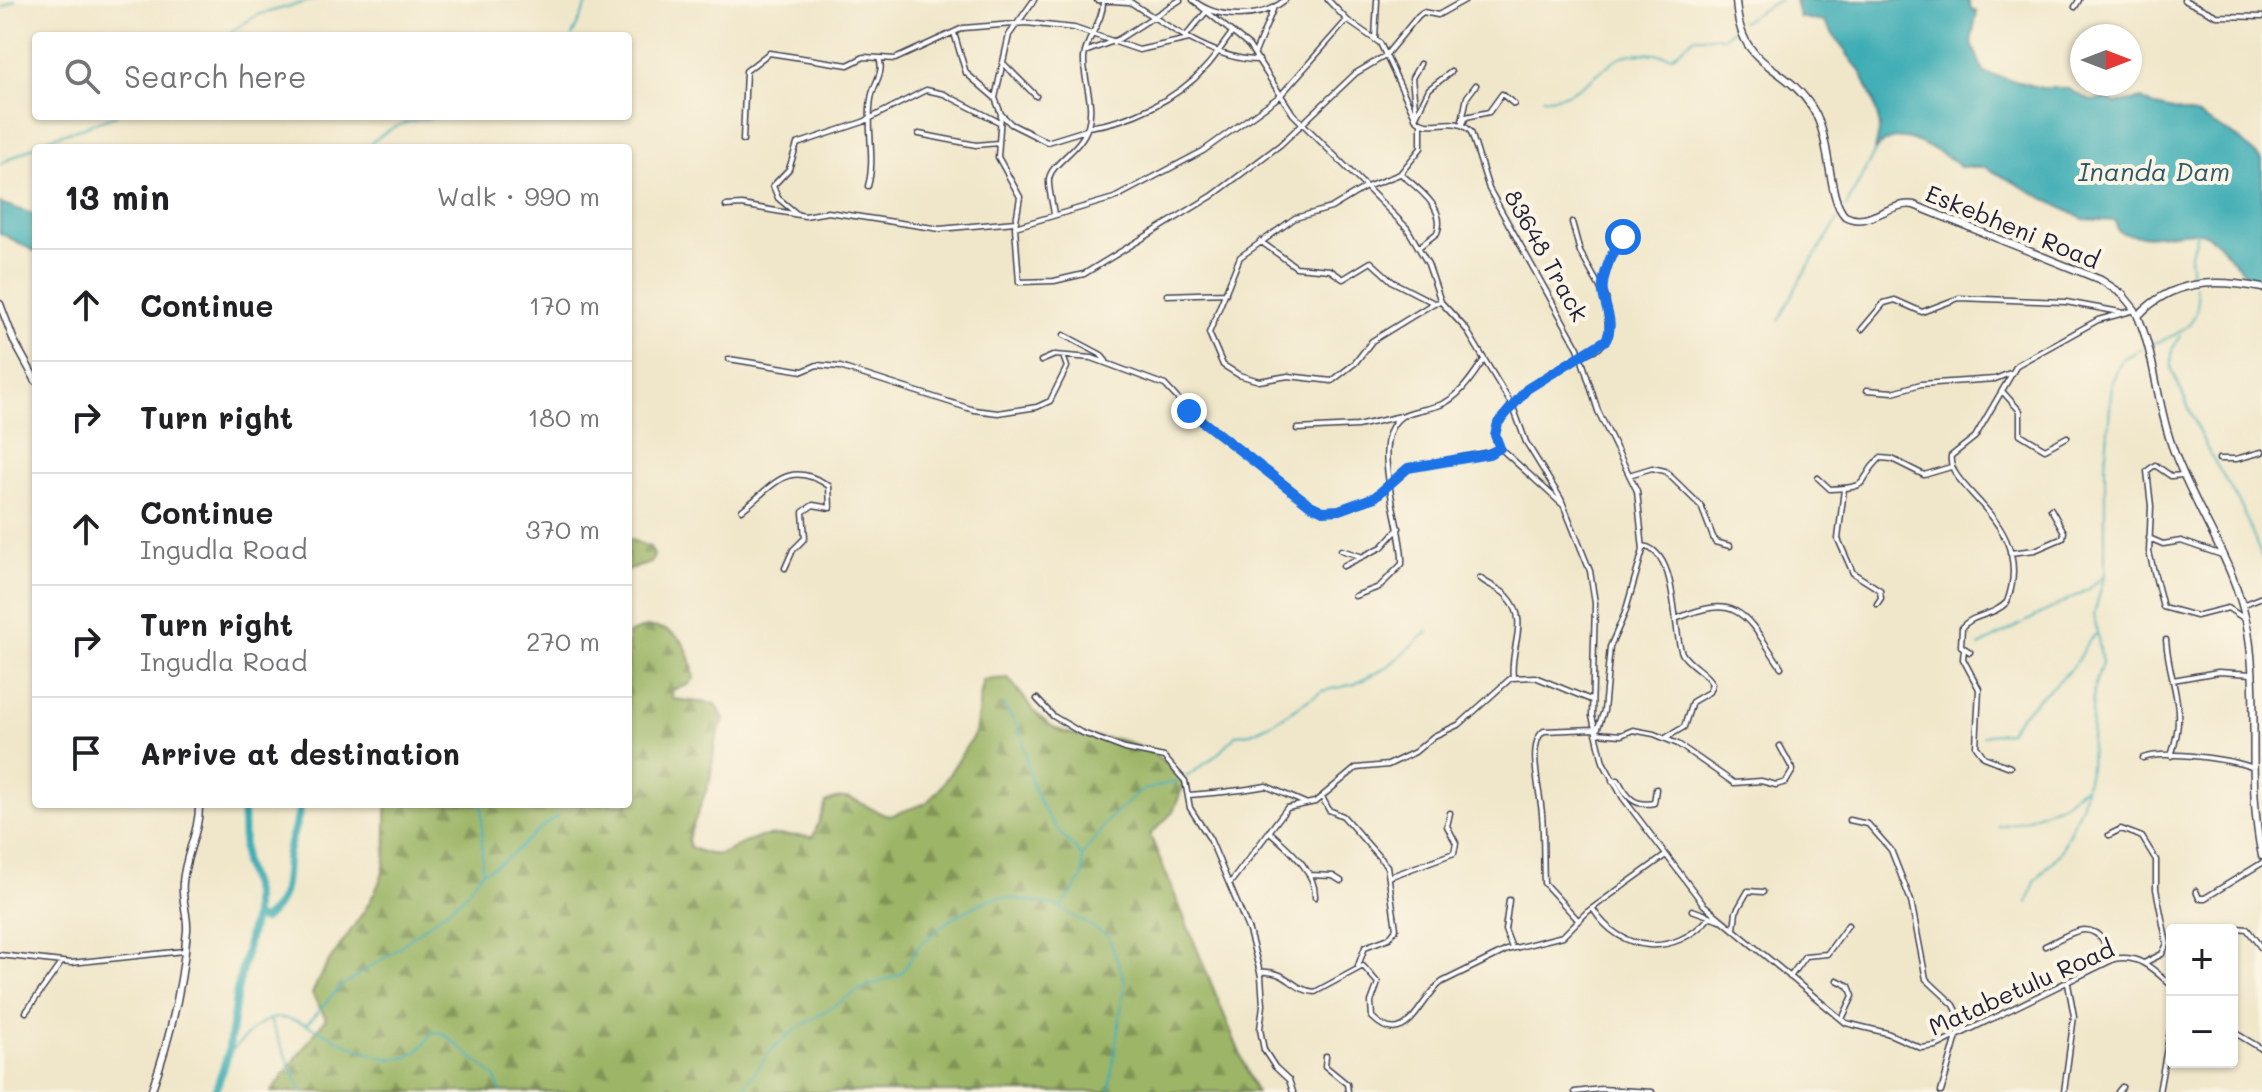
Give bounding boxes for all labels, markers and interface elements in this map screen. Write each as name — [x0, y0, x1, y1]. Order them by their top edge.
north arrow — [2070, 24, 2142, 96]
search box — [32, 32, 632, 120]
icon: search — [60, 54, 104, 98]
text: Search here — [124, 56, 307, 96]
water label: Inanda Dam — [2078, 154, 2230, 188]
text: 13 min — [64, 174, 170, 219]
street label: Eskebheni Road — [1922, 177, 2104, 275]
text: Walk · 990 m — [437, 179, 600, 213]
street label: 83648 Track — [1498, 183, 1596, 327]
route start — [1605, 219, 1641, 255]
icon: ahead — [64, 283, 108, 327]
text: Continue — [140, 285, 273, 325]
text: 170 m — [529, 288, 600, 322]
route end — [1171, 393, 1207, 429]
icon: right — [64, 395, 108, 439]
text: Turn right — [140, 397, 293, 437]
text: 180 m — [528, 400, 600, 434]
text: Continue — [140, 492, 273, 532]
icon: ahead — [64, 507, 108, 551]
text: 370 m — [525, 512, 600, 546]
text: Ingudla Road — [140, 532, 307, 566]
text: Turn right — [140, 604, 293, 644]
icon: right — [64, 619, 108, 663]
text: 270 m — [526, 624, 600, 658]
text: Ingudla Road — [140, 644, 307, 678]
icon: arrive — [64, 731, 108, 775]
text: Arrive at destination — [140, 733, 460, 773]
map controls — [2166, 924, 2238, 1068]
button: + — [2166, 924, 2238, 996]
street label: Matabetulu Road — [1923, 932, 2119, 1042]
button: − — [2166, 996, 2238, 1068]

